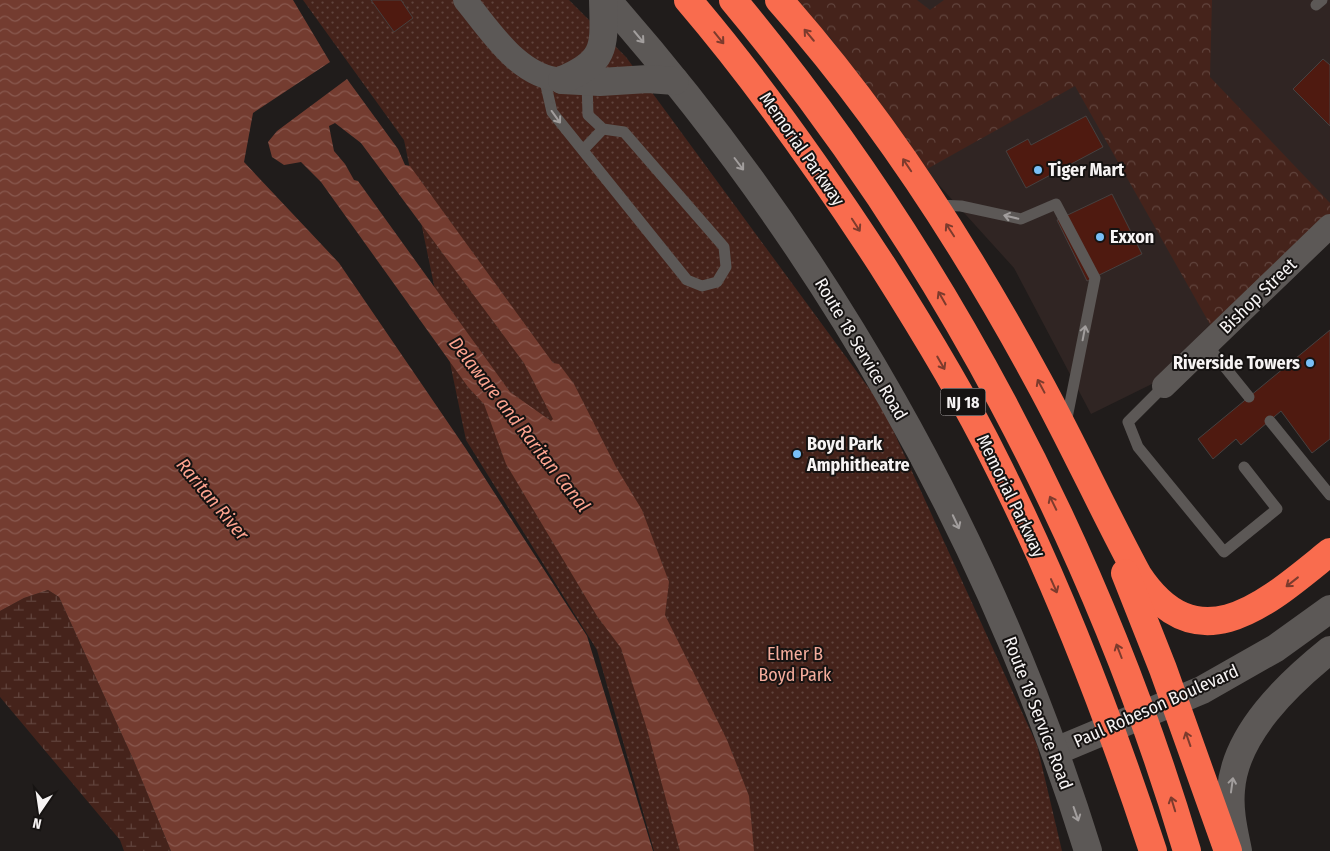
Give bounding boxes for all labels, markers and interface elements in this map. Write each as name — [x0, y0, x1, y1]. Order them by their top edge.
one-way arrow — [804, 29, 815, 42]
one-way arrow — [633, 30, 644, 43]
one-way arrow — [713, 31, 724, 44]
street label: Memorial Parkway — [755, 88, 849, 210]
one-way arrow — [550, 110, 561, 123]
one-way arrow — [734, 157, 744, 171]
one-way arrow — [901, 158, 912, 172]
place label: Tiger Mart — [1048, 159, 1125, 181]
marker: Tiger Mart — [1032, 164, 1044, 176]
one-way arrow — [1003, 212, 1019, 221]
one-way arrow — [851, 218, 861, 232]
one-way arrow — [945, 223, 956, 237]
place label: Exxon — [1110, 226, 1154, 248]
marker: Exxon — [1094, 231, 1106, 243]
street label: Bishop Street — [1215, 254, 1301, 338]
street label: Route 18 Service Road — [810, 274, 912, 424]
one-way arrow — [937, 292, 947, 306]
one-way arrow — [1079, 326, 1089, 342]
water label: Delaware and Raritan Canal — [444, 332, 595, 516]
place label: Riverside Towers — [1173, 352, 1300, 374]
one-way arrow — [937, 356, 947, 370]
marker: Riverside Towers — [1304, 357, 1316, 369]
one-way arrow — [1036, 378, 1046, 393]
road number: NJ 18 — [940, 388, 986, 416]
street label: Memorial Parkway — [972, 431, 1050, 561]
place label: Boyd Park Amphitheatre — [806, 433, 910, 476]
marker: Boyd Park Amphitheatre — [791, 448, 803, 460]
water label: Raritan River — [172, 454, 255, 546]
one-way arrow — [1048, 496, 1057, 511]
one-way arrow — [951, 514, 961, 529]
one-way arrow — [1286, 577, 1299, 588]
one-way arrow — [1050, 578, 1060, 593]
street label: Route 18 Service Road — [999, 634, 1077, 792]
park label: Elmer B Boyd Park — [758, 643, 832, 686]
one-way arrow — [1114, 644, 1123, 659]
street label: Paul Robeson Boulevard — [1070, 660, 1242, 752]
one-way arrow — [1183, 732, 1192, 747]
one-way arrow — [1227, 778, 1237, 794]
north arrow — [15, 786, 65, 836]
one-way arrow — [1168, 797, 1178, 813]
one-way arrow — [1072, 806, 1081, 822]
text: N — [31, 814, 43, 832]

